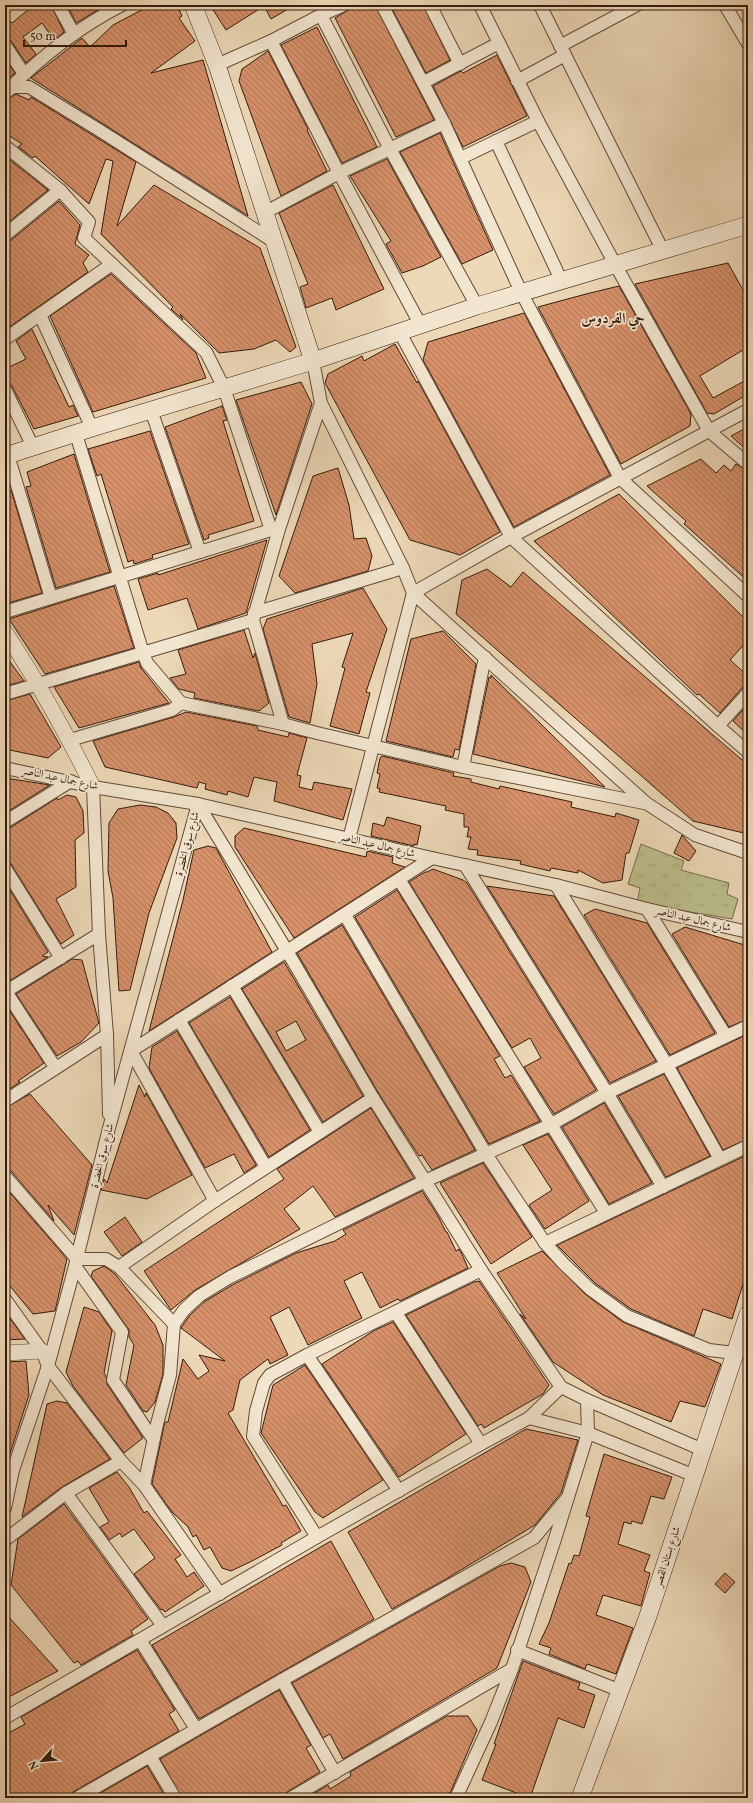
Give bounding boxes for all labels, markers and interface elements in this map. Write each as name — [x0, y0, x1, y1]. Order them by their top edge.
scale bar — [24, 22, 126, 48]
text: 50 m — [30, 29, 56, 45]
district label: حي الفردوس — [581, 309, 645, 330]
street label: شارع جمال عبد الناصر — [19, 763, 99, 795]
street label: شارع سوق الخضرة — [172, 810, 205, 878]
street label: شارع جمال عبد الناصر — [336, 830, 416, 863]
street label: شارع جمال عبد الناصر — [652, 904, 732, 937]
street label: شارع سوق الخضرة — [88, 1122, 119, 1190]
street label: شارع بستان القصر — [651, 1525, 686, 1591]
north arrow — [22, 1741, 62, 1781]
text: N — [26, 1758, 43, 1772]

